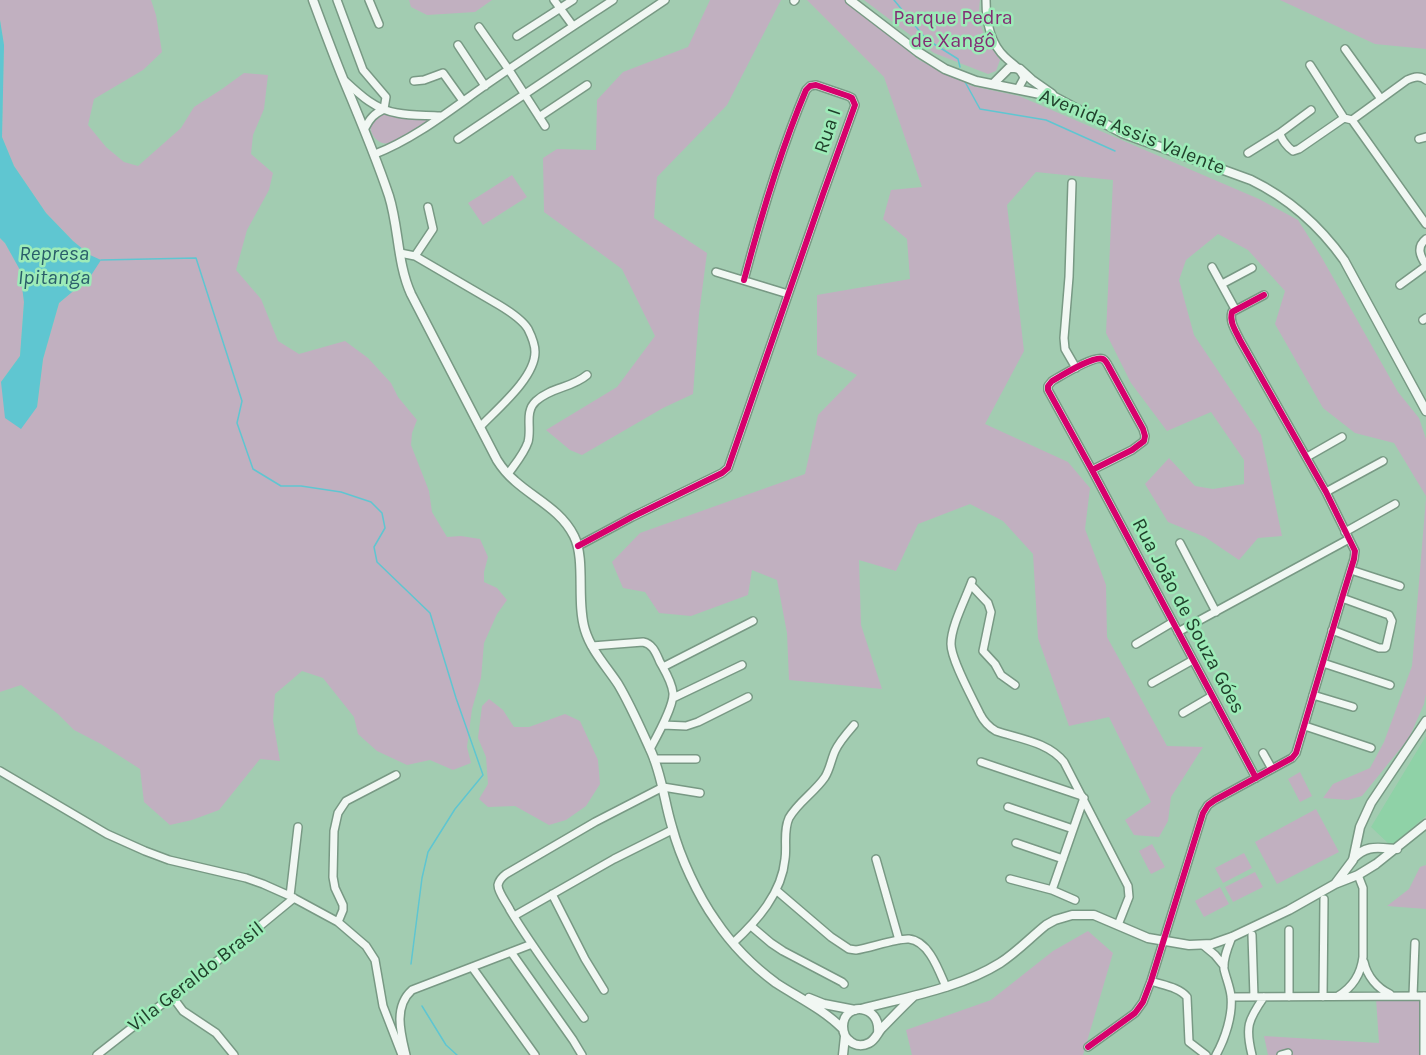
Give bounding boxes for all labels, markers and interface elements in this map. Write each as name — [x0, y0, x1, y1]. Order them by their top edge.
park label: Parque Pedra de Xangô — [893, 6, 1013, 53]
street label: Avenida Assis Valente — [1036, 84, 1228, 180]
street label: Rua I — [809, 105, 847, 157]
water label: Represa Ipitanga — [18, 241, 90, 291]
street label: Rua João de Souza Góes — [1126, 514, 1250, 718]
street label: Vila Geraldo Brasil — [123, 916, 269, 1038]

